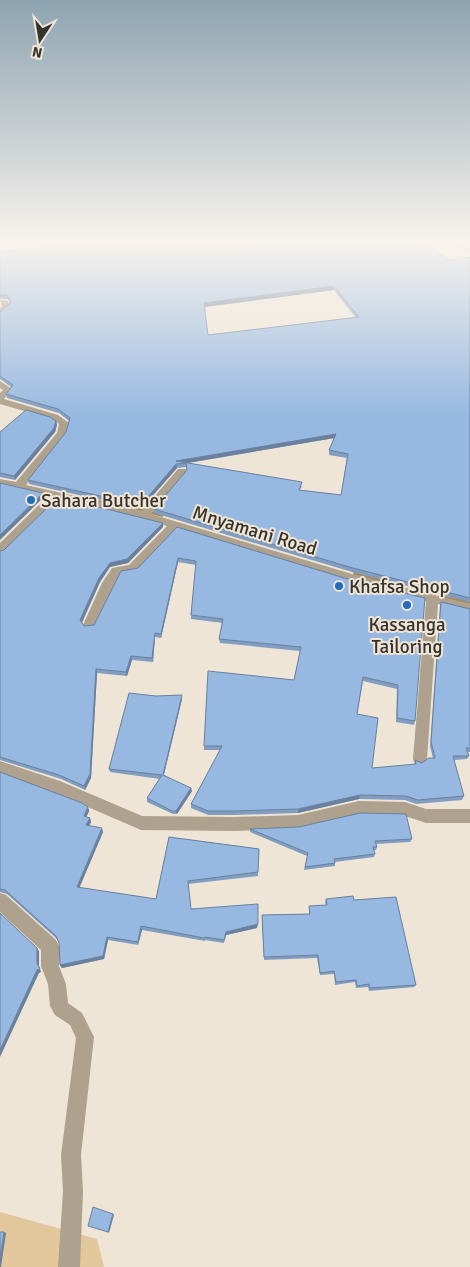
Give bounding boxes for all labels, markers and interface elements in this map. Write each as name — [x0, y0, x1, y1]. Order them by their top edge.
north arrow — [15, 15, 65, 65]
text: N — [31, 43, 44, 62]
place label: Sahara Butcher — [41, 489, 166, 513]
marker: Sahara Butcher — [25, 494, 37, 506]
street label: Mnyamani Road — [190, 501, 320, 561]
place label: Khafsa Shop — [349, 575, 450, 599]
marker: Khafsa Shop — [333, 580, 345, 592]
marker: Kassanga Tailoring — [401, 599, 413, 611]
place label: Kassanga Tailoring — [368, 613, 446, 659]

